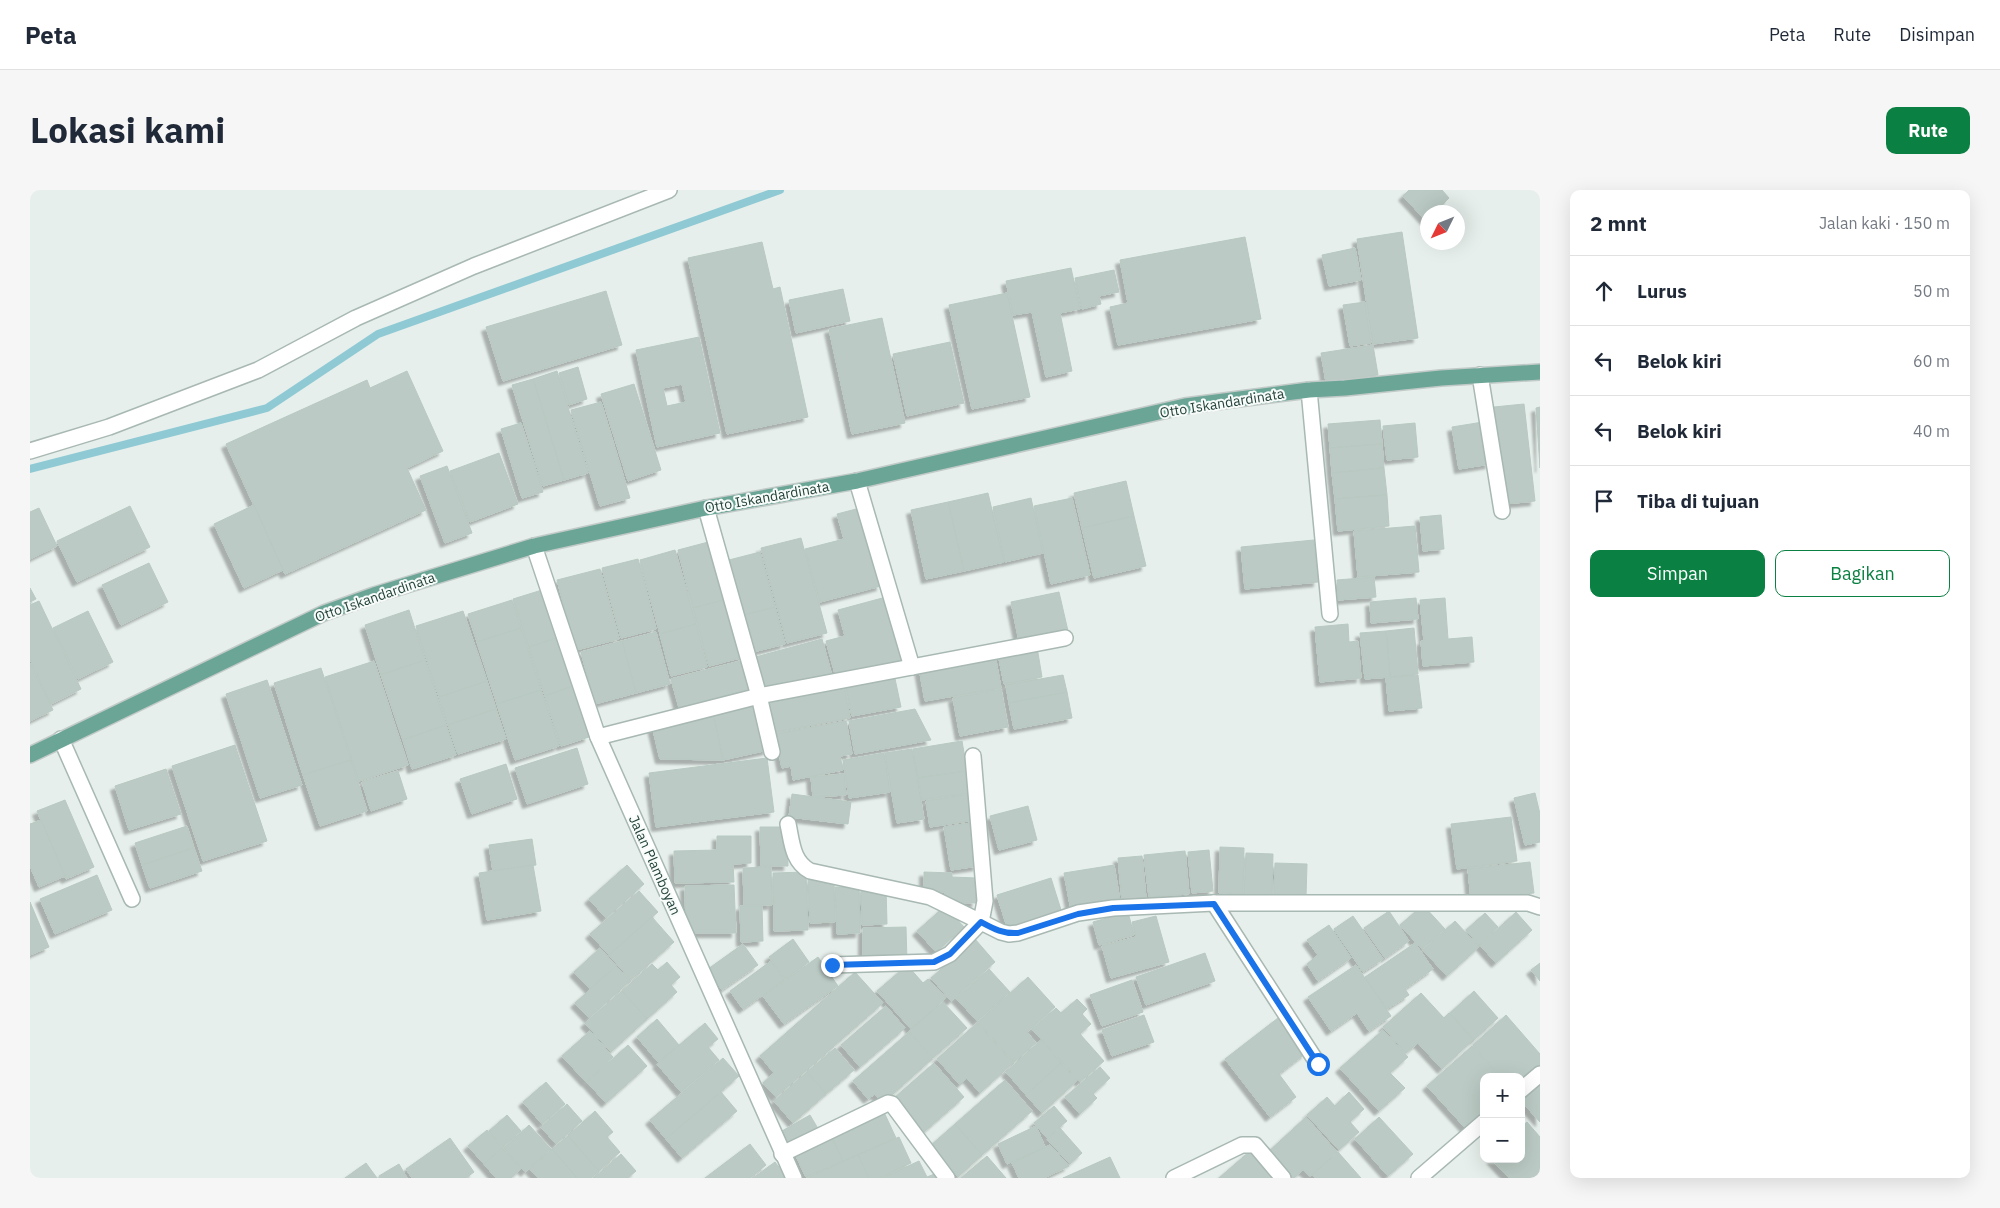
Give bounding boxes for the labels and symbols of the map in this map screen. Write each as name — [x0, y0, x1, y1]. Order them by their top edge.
north arrow — [1420, 205, 1465, 250]
street label: Otto Iskandardinata — [1158, 384, 1286, 422]
street label: Otto Iskandardinata — [703, 477, 831, 517]
street label: Otto Iskandardinata — [313, 568, 438, 626]
street label: Jalan Plamboyan — [625, 812, 685, 918]
route end — [821, 954, 844, 977]
route start — [1307, 1053, 1330, 1076]

